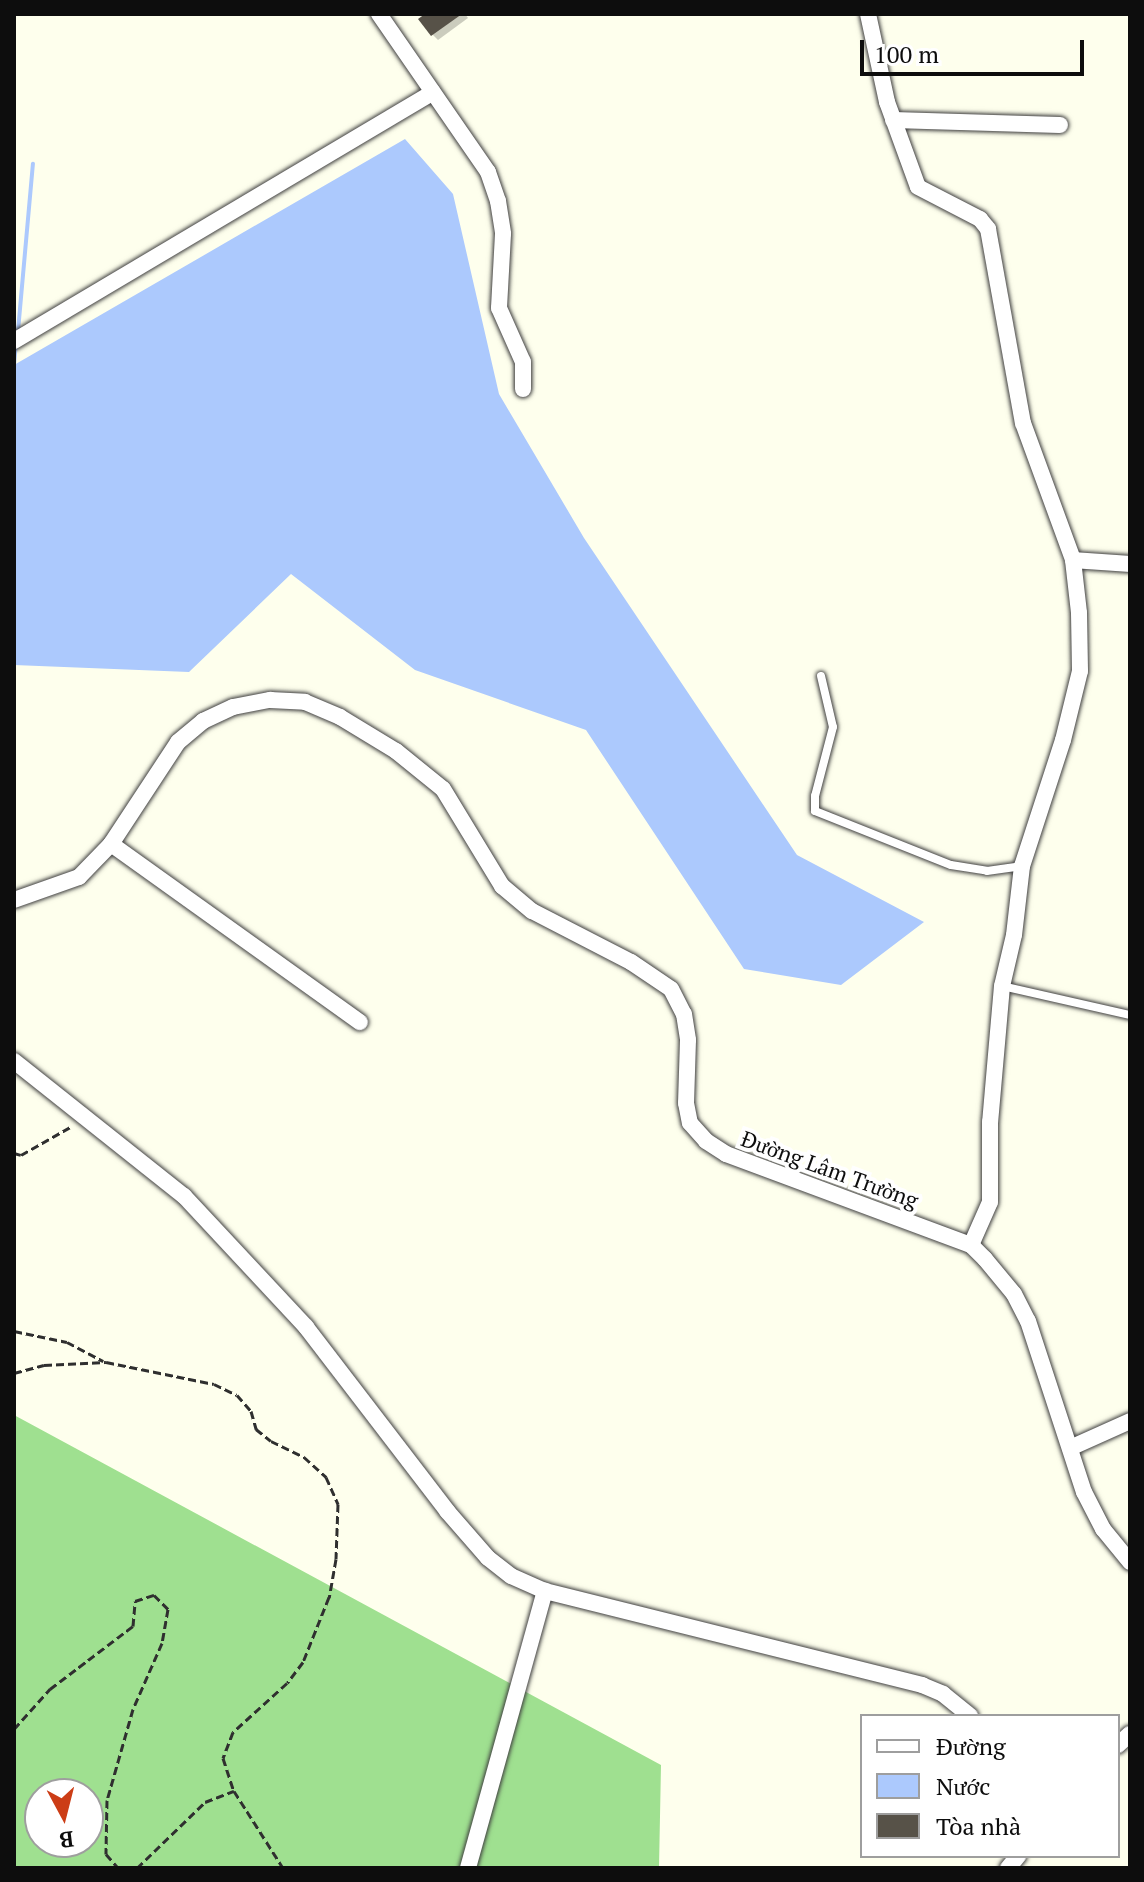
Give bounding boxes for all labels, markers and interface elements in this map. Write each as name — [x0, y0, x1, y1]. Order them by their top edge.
scale bar — [864, 24, 1088, 74]
text: 100 m — [874, 38, 939, 70]
street label: Đường Lâm Trường — [738, 1125, 922, 1213]
legend — [860, 1714, 1120, 1858]
text: Đường — [936, 1730, 1006, 1762]
text: Nước — [936, 1770, 990, 1802]
north arrow — [24, 1778, 104, 1858]
text: Tòa nhà — [936, 1810, 1021, 1842]
text: B — [58, 1825, 76, 1856]

